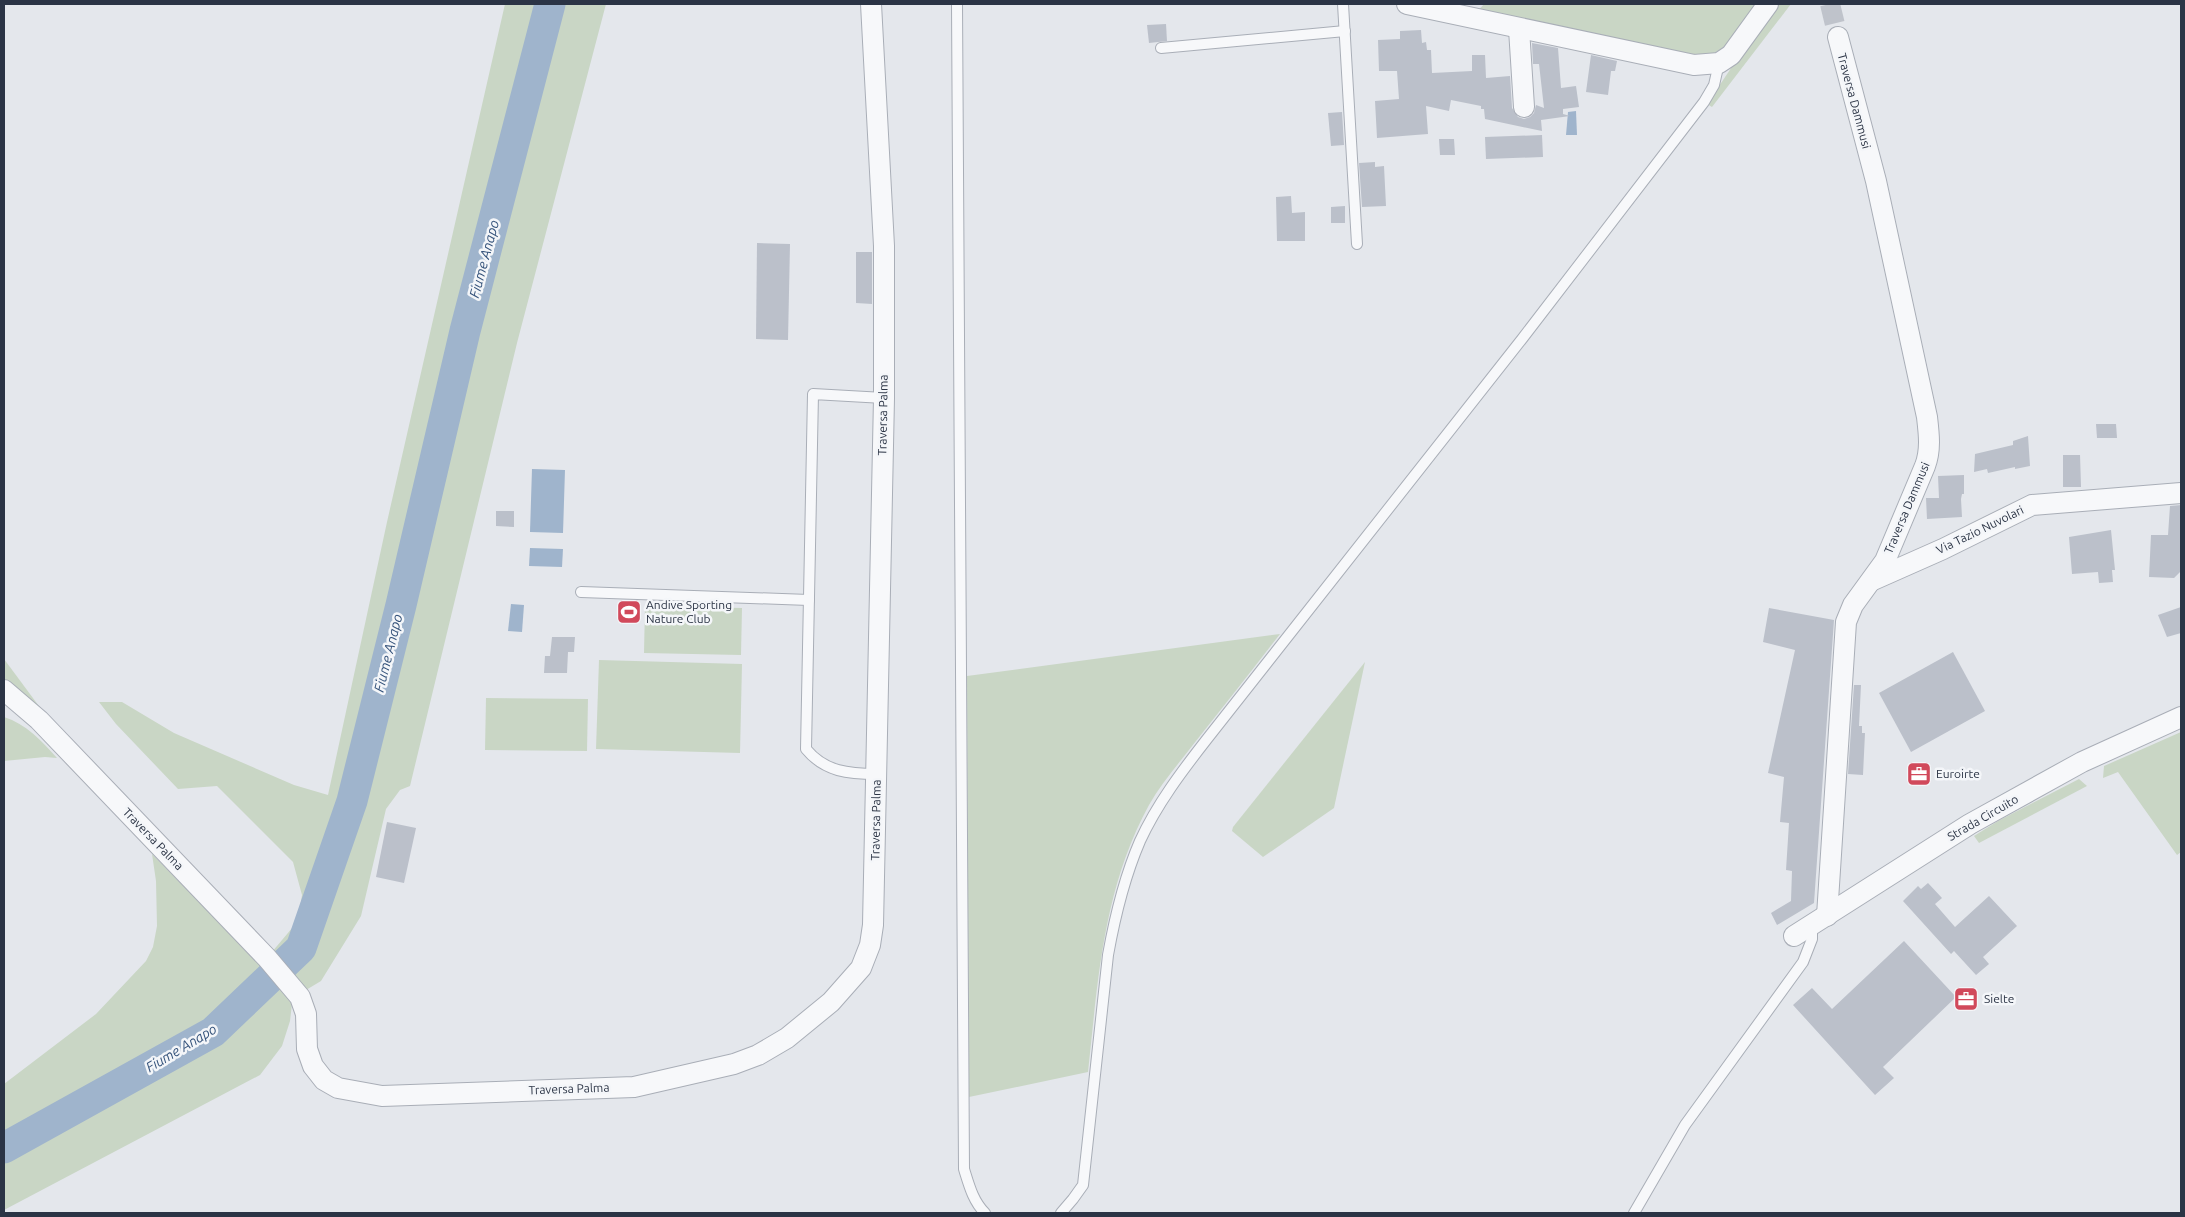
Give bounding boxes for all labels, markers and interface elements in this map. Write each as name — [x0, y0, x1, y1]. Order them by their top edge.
street label: Traversa Dammusi — [1835, 52, 1874, 150]
water label: Fiume Anapo — [466, 218, 502, 300]
street label: Traversa Palma — [875, 374, 890, 456]
street label: Traversa Dammusi — [1881, 460, 1932, 556]
street label: Via Tazio Nuvolari — [1934, 503, 2026, 556]
place label: Andive Sporting Nature Club — [646, 598, 732, 625]
sports icon: Andive Sporting Nature Club — [616, 599, 642, 625]
water label: Fiume Anapo — [371, 612, 406, 694]
office icon: Euroirte — [1906, 761, 1932, 787]
place label: Euroirte — [1936, 767, 1980, 780]
street label: Traversa Palma — [868, 779, 883, 861]
street label: Strada Circuito — [1945, 792, 2020, 843]
street label: Traversa Palma — [121, 805, 186, 872]
office icon: Sielte — [1953, 986, 1979, 1012]
place label: Sielte — [1984, 992, 2014, 1005]
water label: Fiume Anapo — [143, 1020, 220, 1075]
street label: Traversa Palma — [528, 1081, 610, 1096]

